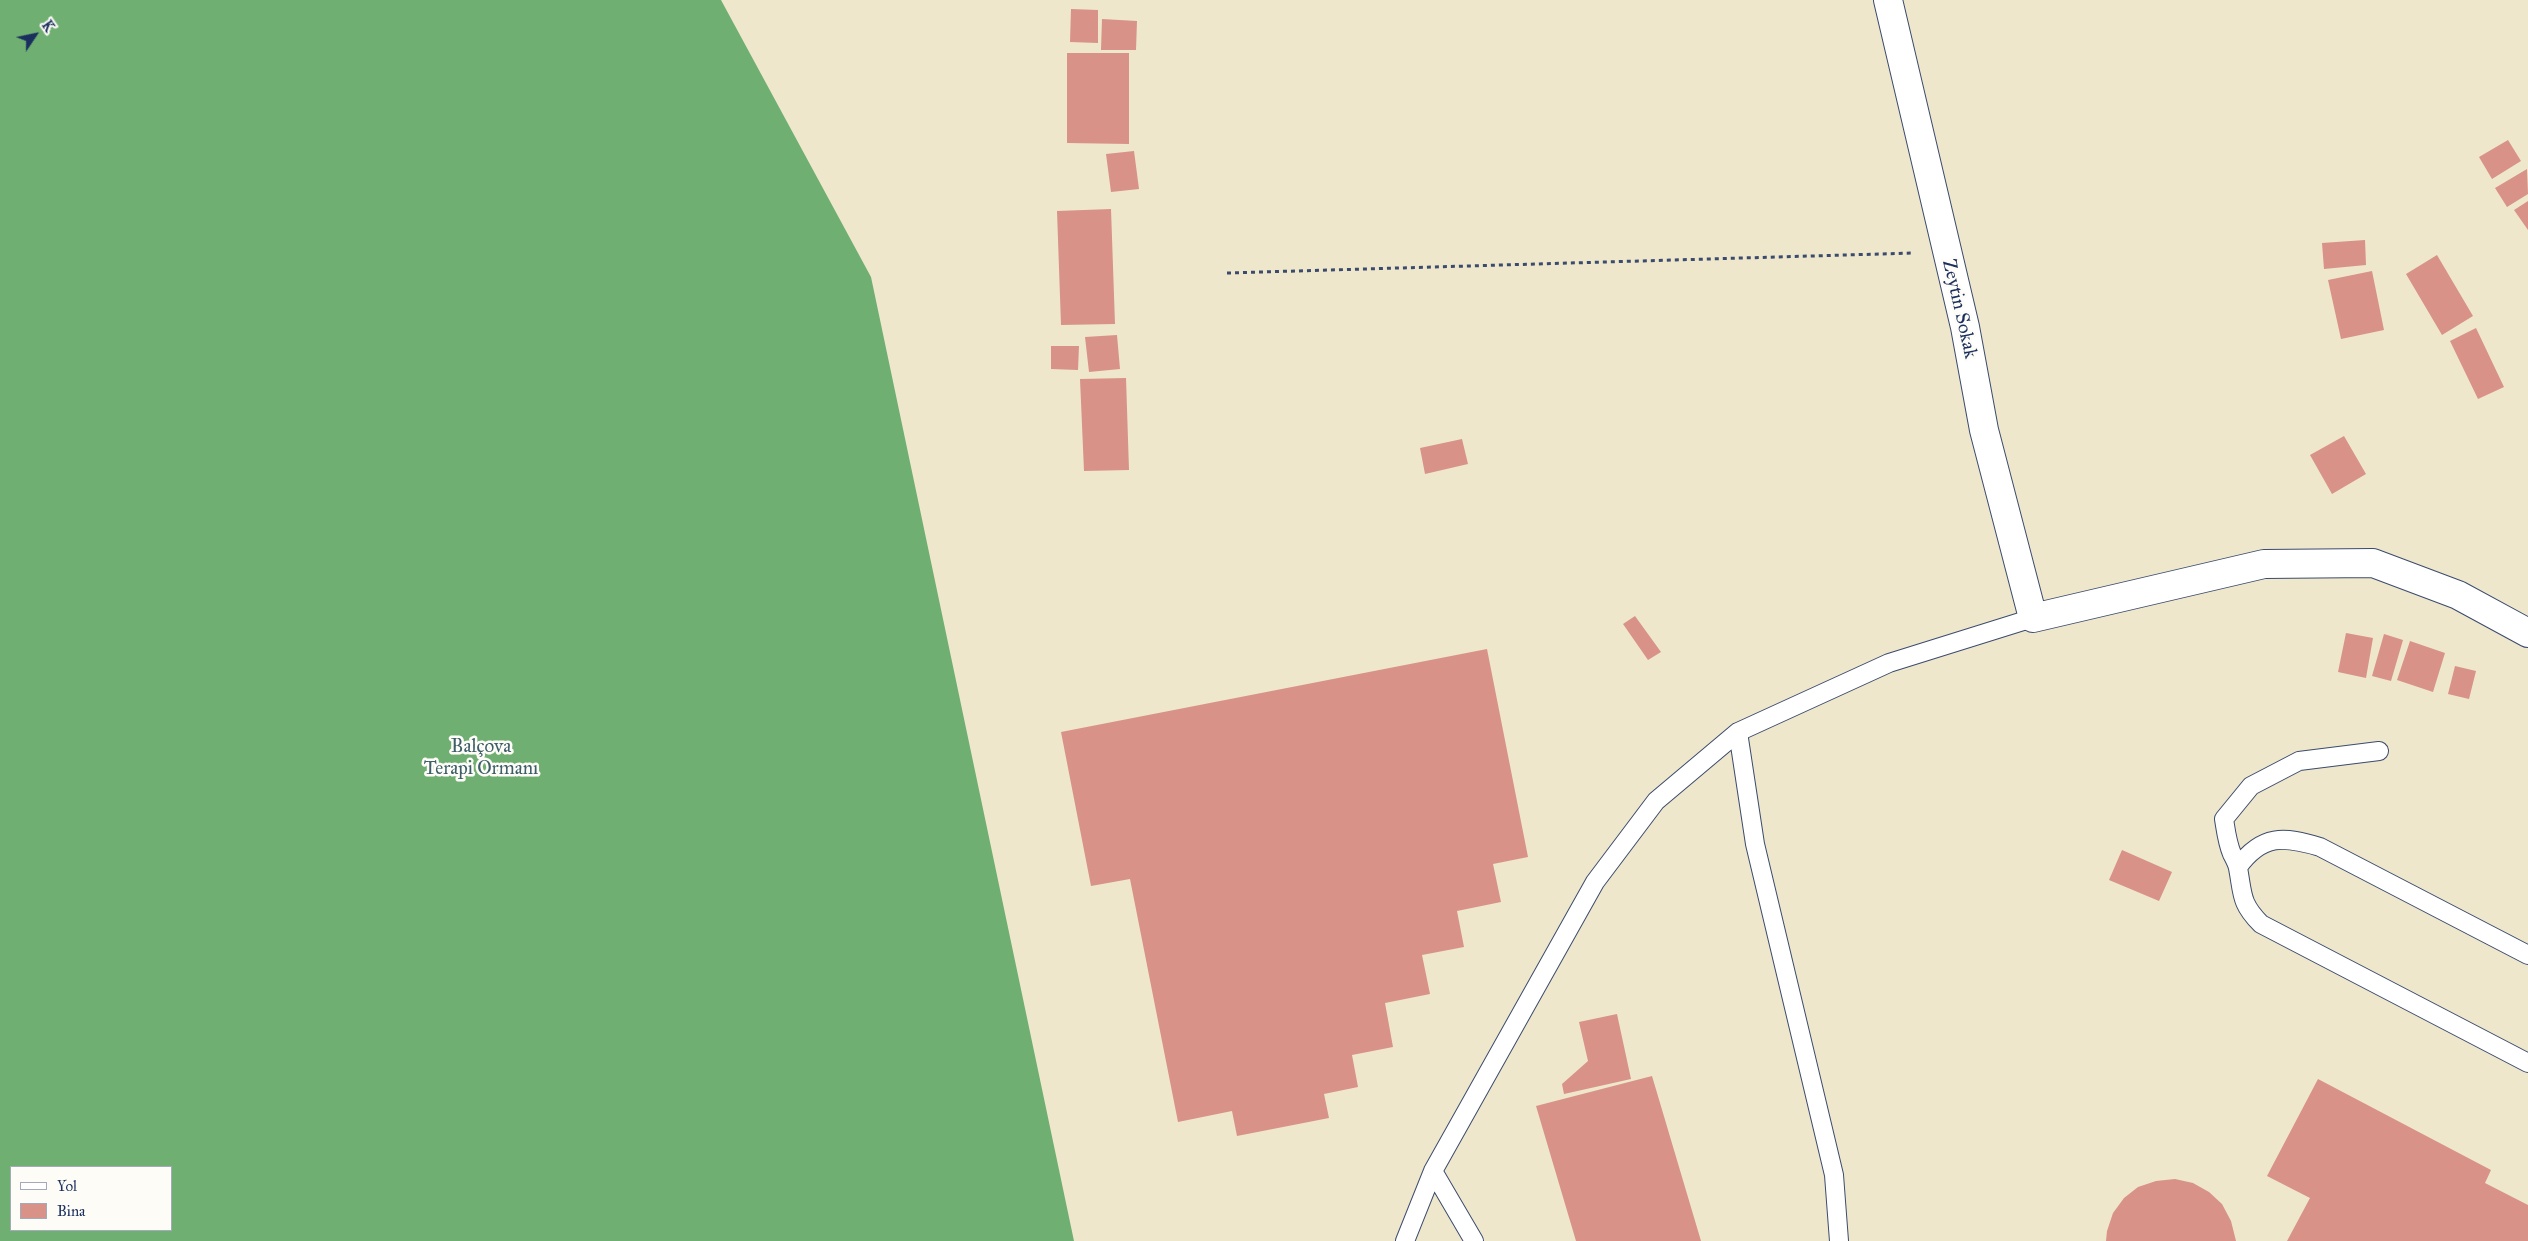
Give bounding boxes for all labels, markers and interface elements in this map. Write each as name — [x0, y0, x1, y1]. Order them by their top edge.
north arrow — [10, 10, 60, 60]
text: K — [38, 17, 58, 35]
street label: Zeytin Sokak — [1937, 257, 1981, 361]
park label: Balçova Terapi Ormanı — [424, 736, 538, 780]
legend — [10, 1166, 172, 1231]
text: Yol — [57, 1177, 77, 1195]
text: Bina — [57, 1202, 85, 1220]

